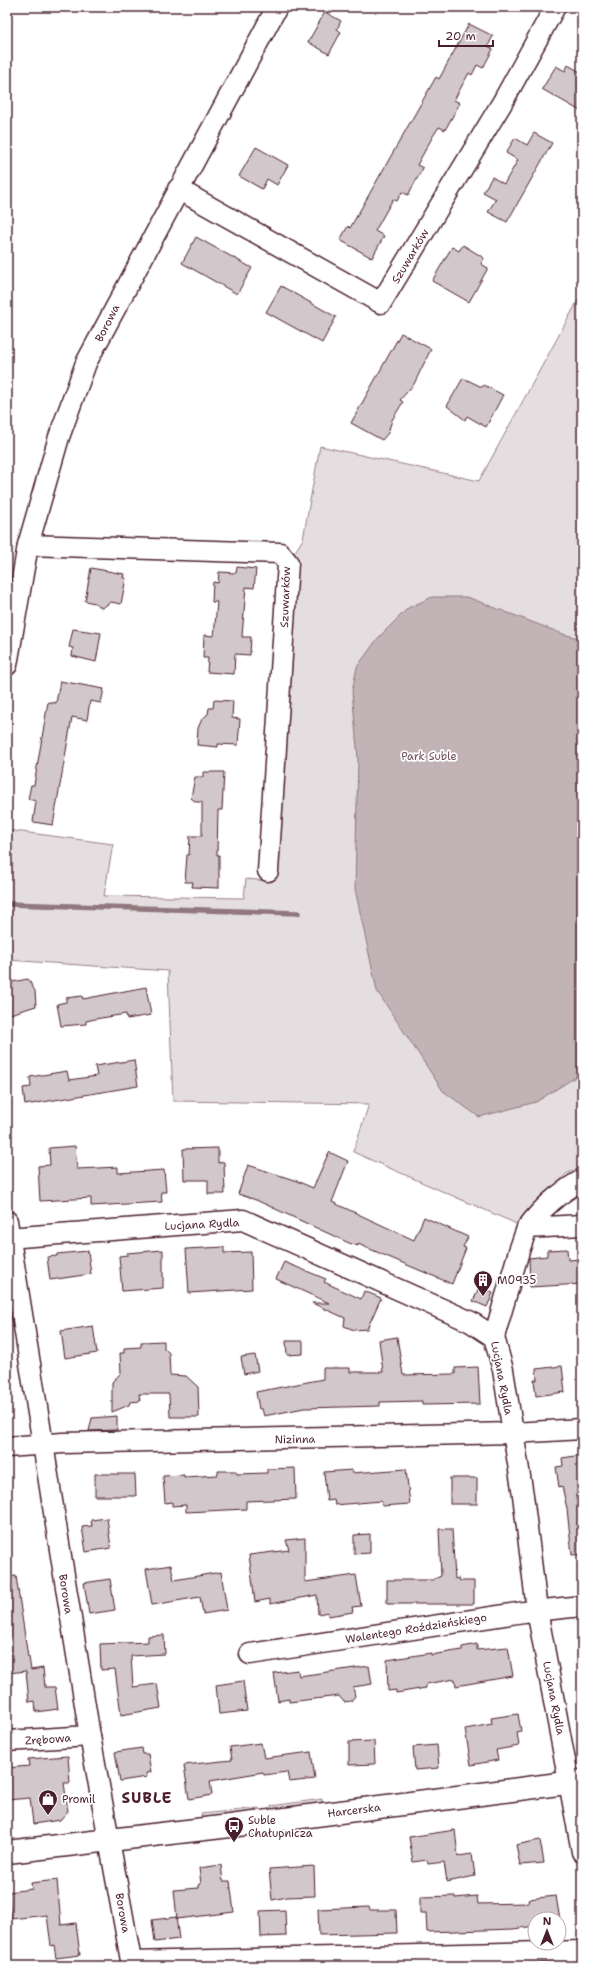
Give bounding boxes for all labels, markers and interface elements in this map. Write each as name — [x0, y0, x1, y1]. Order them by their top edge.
scale bar — [439, 22, 493, 48]
text: 20 m — [445, 28, 476, 44]
street label: Szuwarków — [388, 226, 433, 286]
street label: Borowa — [92, 302, 123, 345]
street label: Szuwarków — [277, 566, 294, 628]
park label: Park Suble — [401, 749, 457, 764]
street label: Lucjana Rydla — [164, 1215, 240, 1234]
building icon: M0935 — [472, 1269, 494, 1297]
place label: M0935 — [497, 1273, 536, 1288]
street label: Lucjana Rydla — [487, 1340, 516, 1416]
street label: Nizinna — [275, 1432, 316, 1447]
street label: Borowa — [55, 1573, 76, 1615]
street label: Walentego Roździeńskiego — [344, 1610, 488, 1647]
street label: Lucjana Rydla — [539, 1660, 568, 1736]
street label: Zrębowa — [24, 1730, 72, 1749]
shop icon: Promil — [37, 1788, 59, 1816]
district label: SUBLE — [122, 1788, 172, 1808]
place label: Promil — [62, 1792, 96, 1807]
street label: Harcerska — [327, 1800, 382, 1821]
place label: Suble Chałupnicza — [248, 1813, 313, 1841]
bus stop icon: Suble Chałupnicza — [223, 1815, 245, 1843]
street label: Borowa — [112, 1892, 133, 1934]
north arrow — [527, 1911, 567, 1951]
text: N — [543, 1914, 552, 1929]

